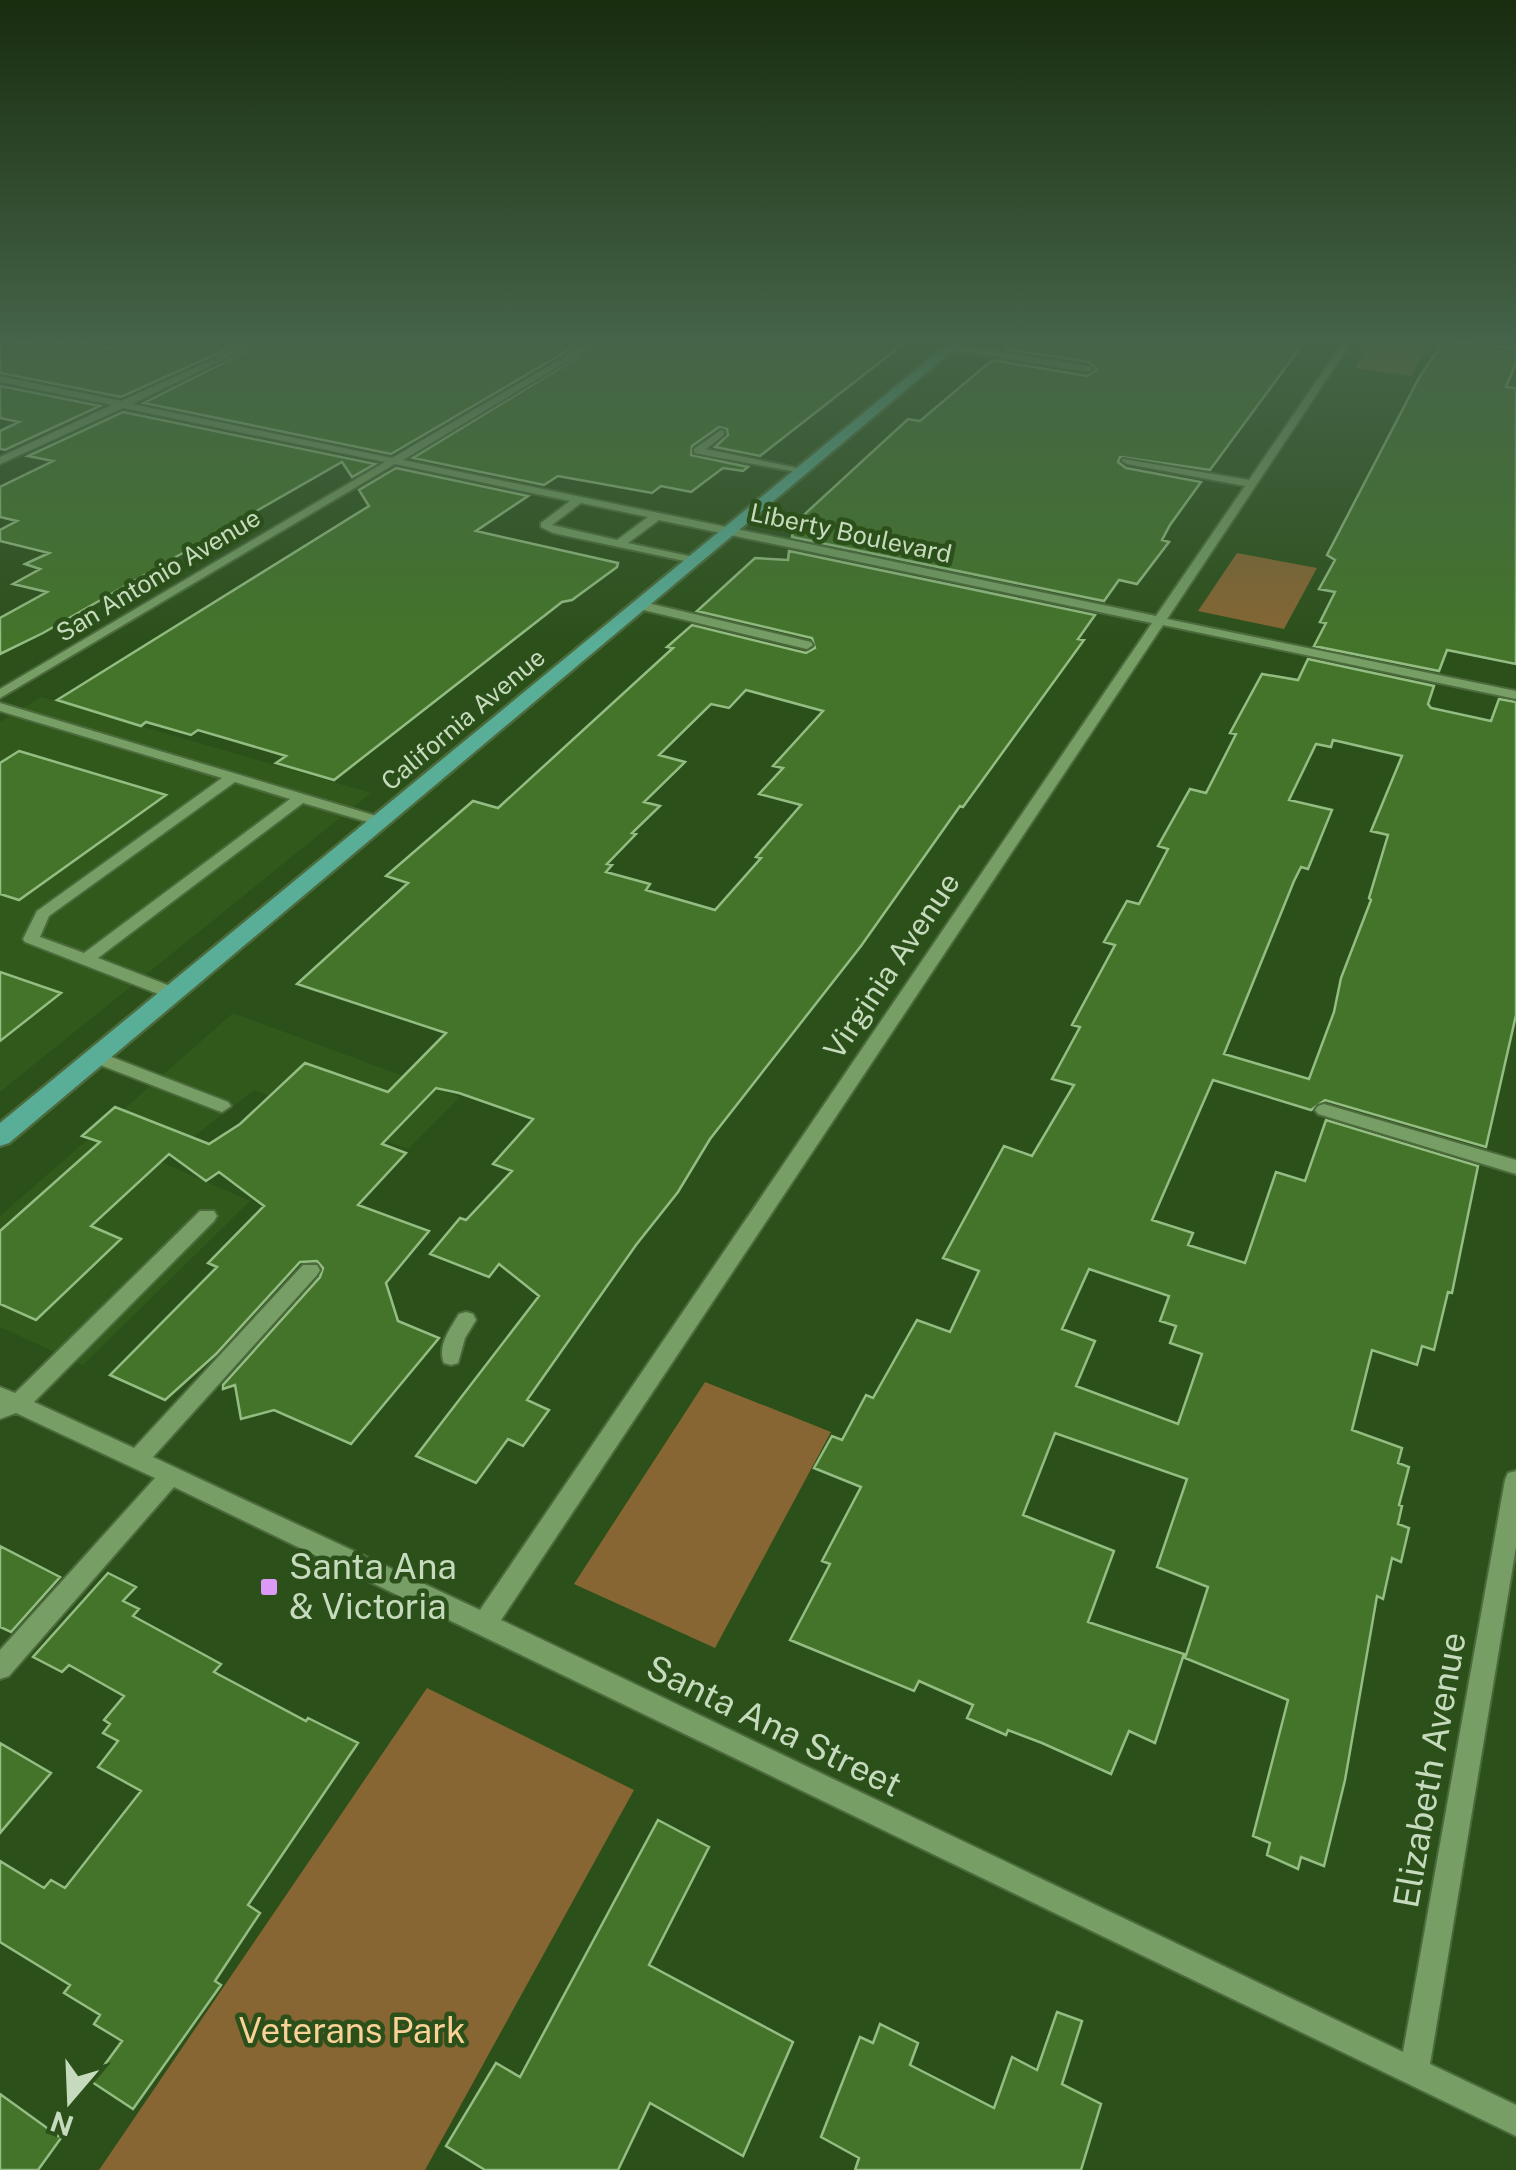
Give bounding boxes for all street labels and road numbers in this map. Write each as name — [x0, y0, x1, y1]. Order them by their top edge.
street label: Liberty Boulevard — [747, 497, 955, 569]
street label: San Antonio Avenue — [51, 502, 265, 648]
street label: California Avenue — [375, 642, 551, 796]
street label: Virginia Avenue — [816, 865, 967, 1065]
street label: Elizabeth Avenue — [1385, 1629, 1474, 1911]
street label: Santa Ana Street — [640, 1646, 908, 1805]

